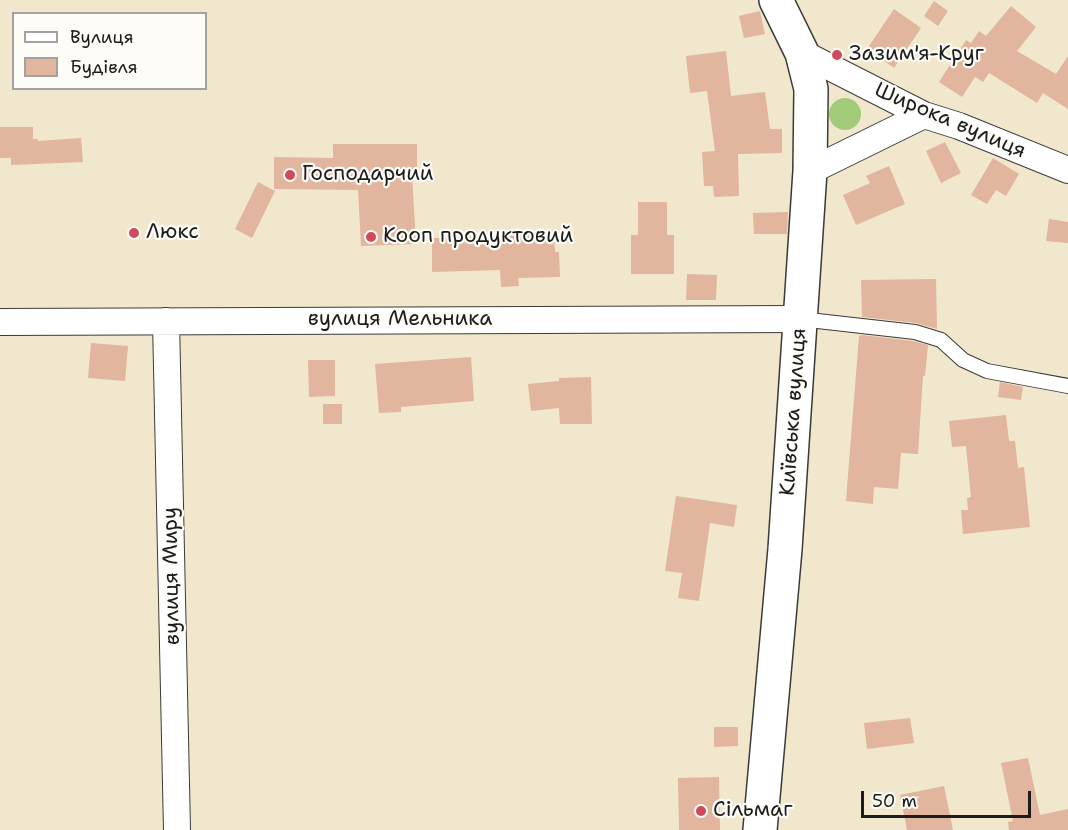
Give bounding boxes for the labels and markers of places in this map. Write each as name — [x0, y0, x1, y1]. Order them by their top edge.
place label: Зазим'я-Круг — [849, 42, 984, 68]
marker: Зазим'я-Круг — [830, 48, 844, 62]
place label: Господарчий — [302, 162, 434, 188]
marker: Господарчий — [283, 168, 297, 182]
place label: Люкс — [146, 220, 199, 246]
place label: Кооп продуктовий — [383, 224, 573, 250]
marker: Люкс — [127, 226, 141, 240]
marker: Кооп продуктовий — [364, 230, 378, 244]
place label: Сільмаг — [713, 798, 792, 824]
marker: Сільмаг — [694, 804, 708, 818]

